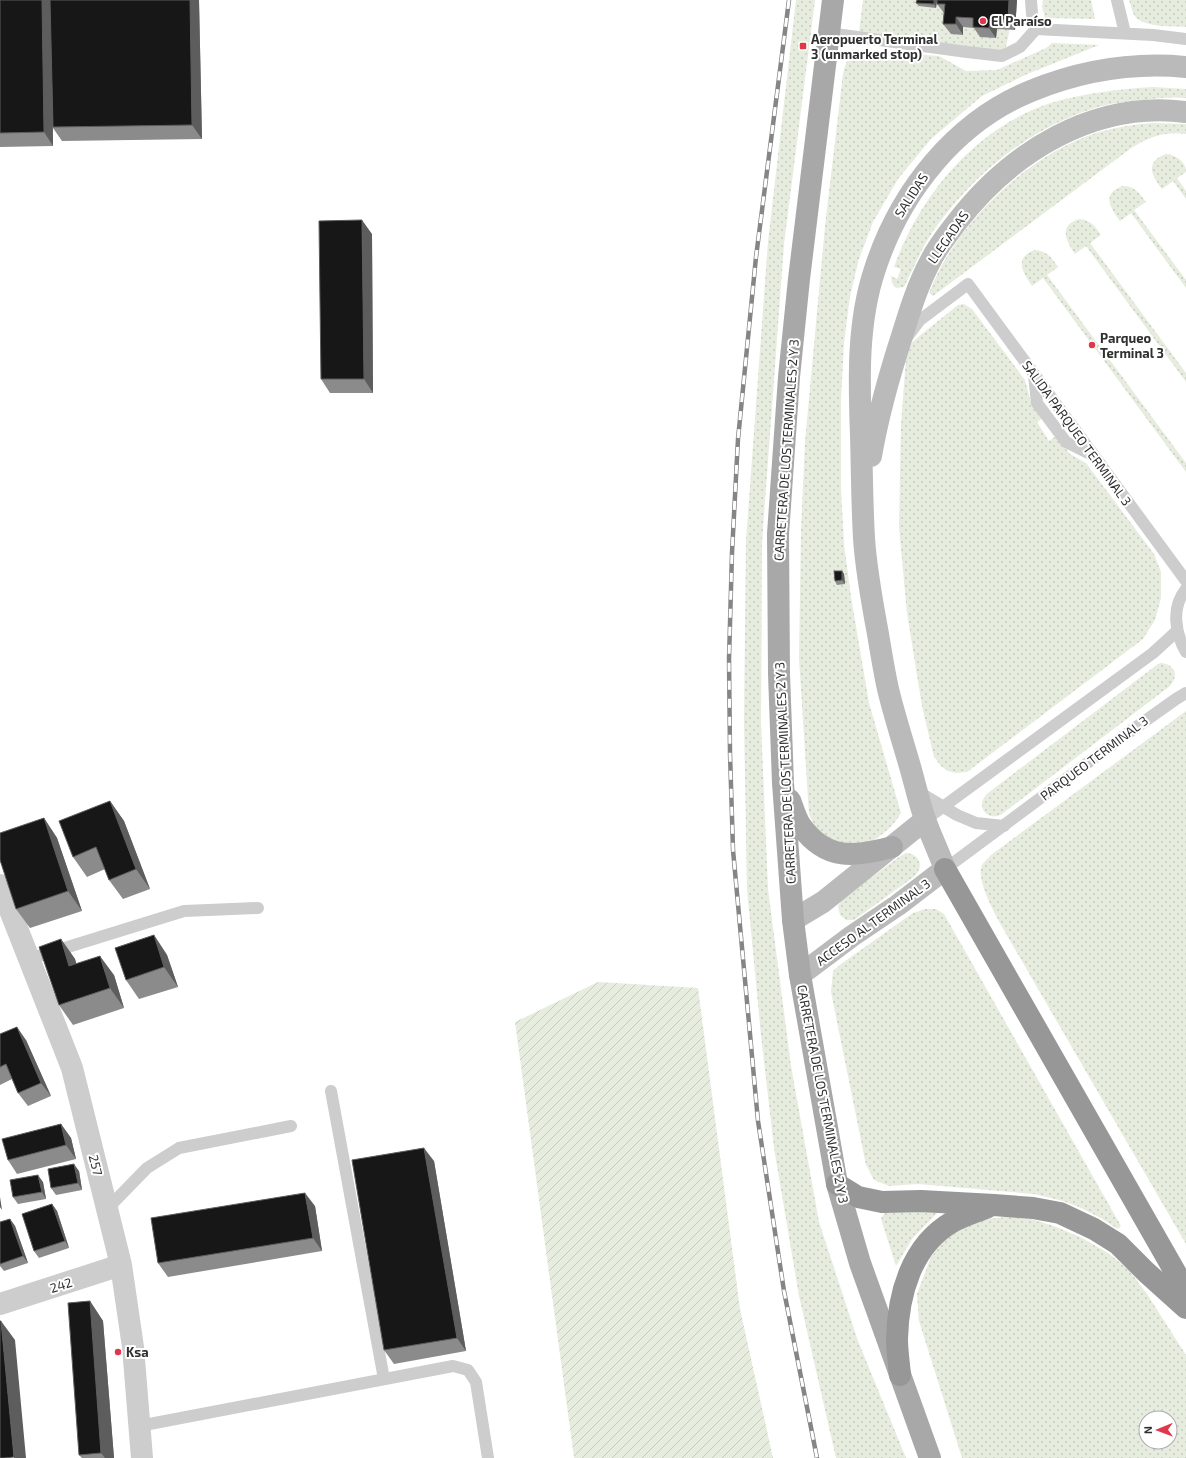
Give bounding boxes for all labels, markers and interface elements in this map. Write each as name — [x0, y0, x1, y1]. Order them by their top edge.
place label: El Paraíso — [991, 13, 1052, 29]
marker: El Paraíso — [978, 16, 988, 26]
place label: Aeropuerto Terminal 3 (unmarked stop) — [811, 31, 939, 62]
marker: Aeropuerto Terminal 3 (unmarked stop) — [798, 41, 808, 51]
street label: SALIDAS — [891, 170, 931, 220]
street label: LLEGADAS — [924, 208, 972, 266]
place label: Parqueo Terminal 3 — [1100, 330, 1164, 361]
street label: CARRETERA DE LOS TERMINALES 2 Y 3 — [770, 339, 802, 561]
marker: Parqueo Terminal 3 — [1087, 340, 1097, 350]
street label: SALIDA PARQUEO TERMINAL 3 — [1019, 357, 1135, 509]
street label: CARRETERA DE LOS TERMINALES 2 Y 3 — [771, 662, 799, 884]
street label: PARQUEO TERMINAL 3 — [1037, 712, 1151, 804]
street label: ACCESO AL TERMINAL 3 — [813, 875, 933, 969]
street label: CARRETERA DE LOS TERMINALES 2 Y 3 — [794, 983, 852, 1205]
street label: 257 — [86, 1153, 106, 1177]
street label: 242 — [48, 1274, 74, 1296]
place label: Ksa — [126, 1344, 149, 1360]
marker: Ksa — [113, 1347, 123, 1357]
north arrow — [1138, 1410, 1178, 1450]
text: N — [1141, 1426, 1154, 1434]

